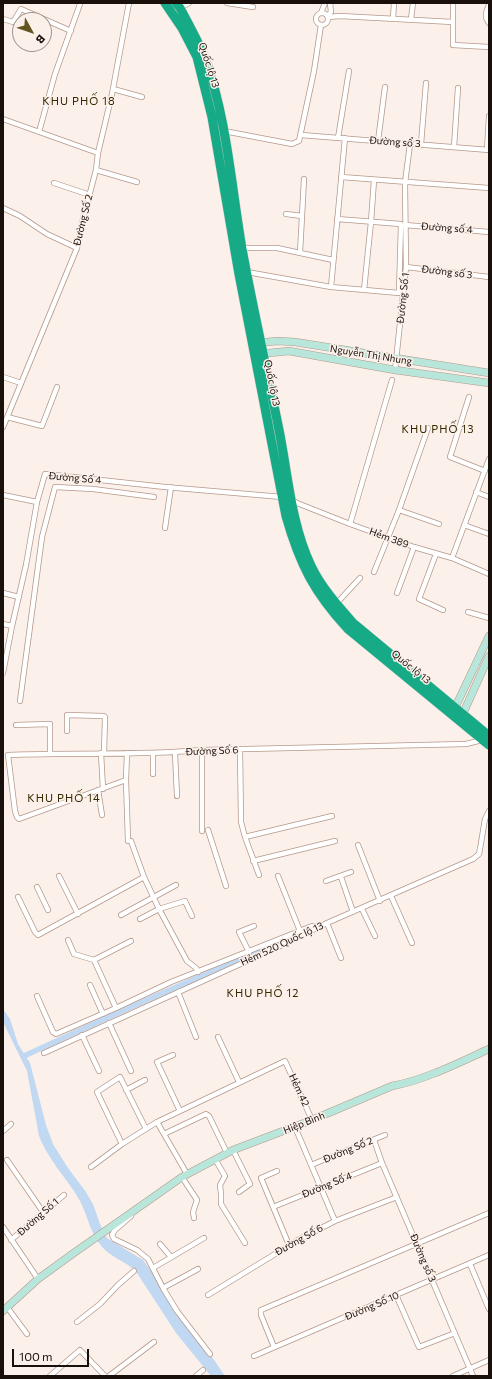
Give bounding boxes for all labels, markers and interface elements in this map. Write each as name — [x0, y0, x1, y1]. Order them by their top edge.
north arrow — [12, 12, 52, 52]
text: B — [33, 32, 48, 46]
street label: Quốc lộ 13 — [196, 41, 222, 89]
district label: KHU PHỐ 18 — [42, 94, 116, 108]
street label: Đường sổ 3 — [369, 134, 421, 150]
street label: Đường Số 2 — [71, 193, 95, 247]
street label: Đường số 4 — [421, 220, 473, 236]
street label: Đường số 3 — [421, 263, 473, 281]
street label: Đường Số 1 — [394, 272, 412, 324]
street label: Nguyễn Thị Nhung — [329, 343, 413, 367]
street label: Quốc lộ 13 — [262, 359, 282, 407]
district label: KHU PHỐ 13 — [402, 422, 474, 436]
street label: Đường Số 4 — [48, 470, 102, 486]
street label: Hẻm 389 — [368, 525, 410, 551]
street label: Quốc lộ 13 — [389, 648, 433, 686]
street label: Đường Số 6 — [185, 744, 239, 758]
district label: KHU PHỐ 14 — [27, 791, 101, 805]
street label: Hẻm 520 Quốc lộ 13 — [239, 920, 325, 968]
district label: KHU PHỐ 12 — [227, 986, 299, 1000]
street label: Hẻm 42 — [286, 1072, 312, 1108]
street label: Hiệp Bình — [282, 1109, 326, 1137]
street label: Đường Số 2 — [321, 1135, 375, 1165]
street label: Đường Số 4 — [300, 1170, 354, 1200]
street label: Đường Số 1 — [15, 1196, 61, 1238]
street label: Đường Số 6 — [273, 1222, 325, 1258]
street label: Đường số 3 — [407, 1232, 439, 1284]
street label: Đường Số 10 — [343, 1289, 401, 1323]
scale bar — [14, 1341, 91, 1367]
text: 100 m — [19, 1349, 53, 1363]

